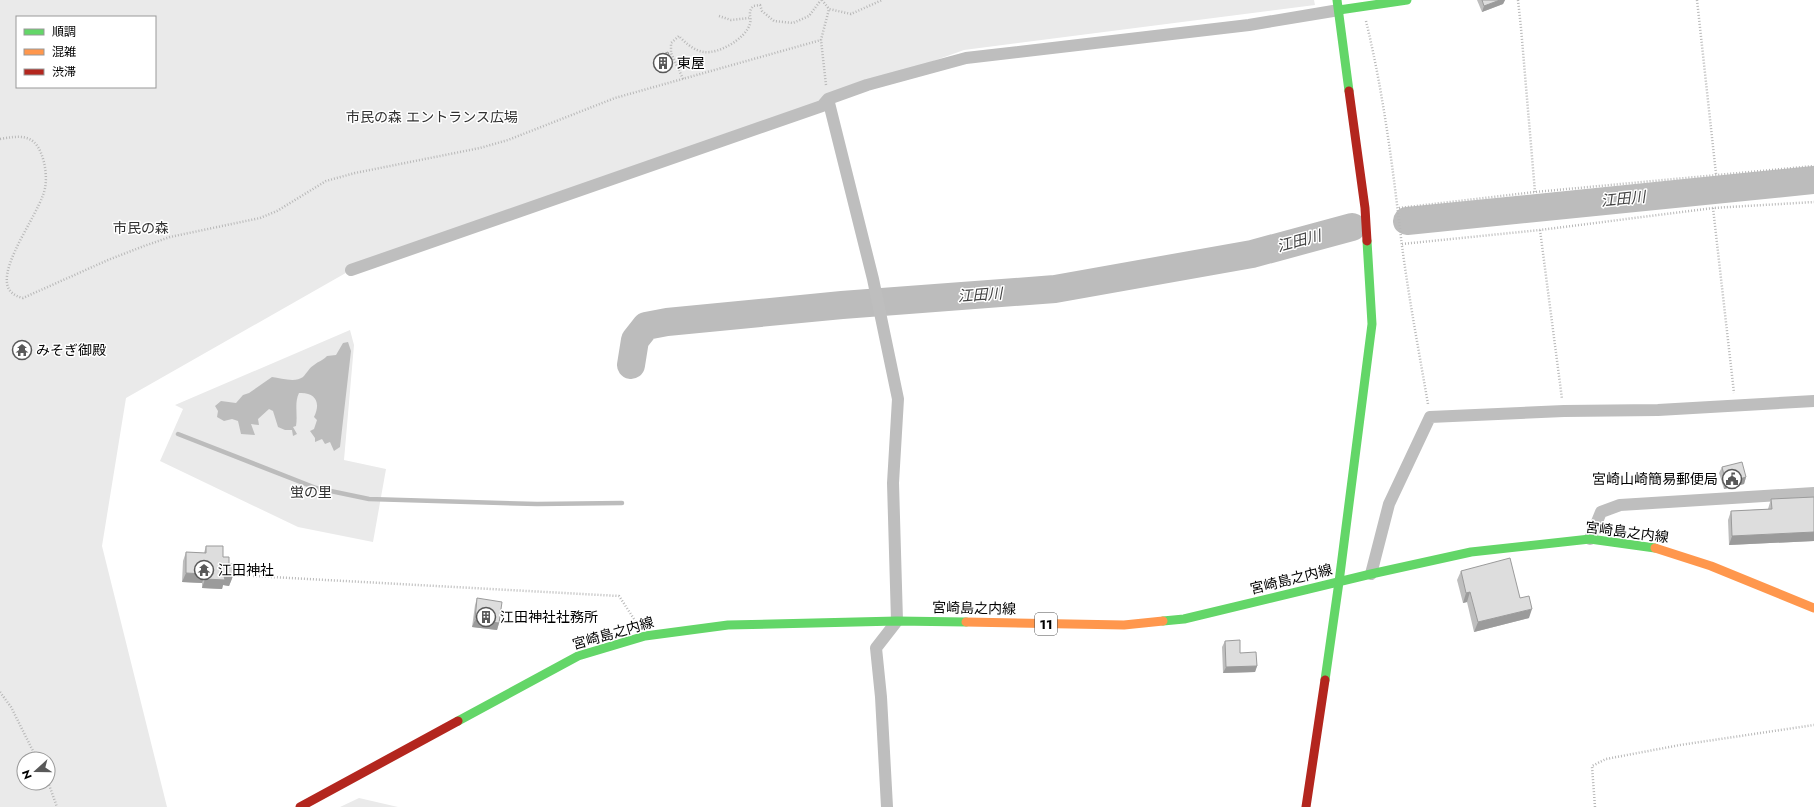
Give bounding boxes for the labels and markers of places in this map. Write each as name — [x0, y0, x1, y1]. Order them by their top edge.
building icon: 東屋 — [652, 52, 674, 74]
place label: 東屋 — [677, 53, 705, 73]
temple icon: みそぎ御殿 — [11, 339, 33, 361]
place label: みそぎ御殿 — [36, 340, 106, 360]
public building icon: 宮崎山崎簡易郵便局 — [1721, 468, 1743, 490]
place label: 宮崎山崎簡易郵便局 — [1592, 469, 1718, 489]
temple icon: 江田神社 — [193, 559, 215, 581]
place label: 江田神社 — [218, 560, 274, 580]
building icon: 江田神社社務所 — [475, 606, 497, 628]
place label: 江田神社社務所 — [500, 607, 598, 627]

